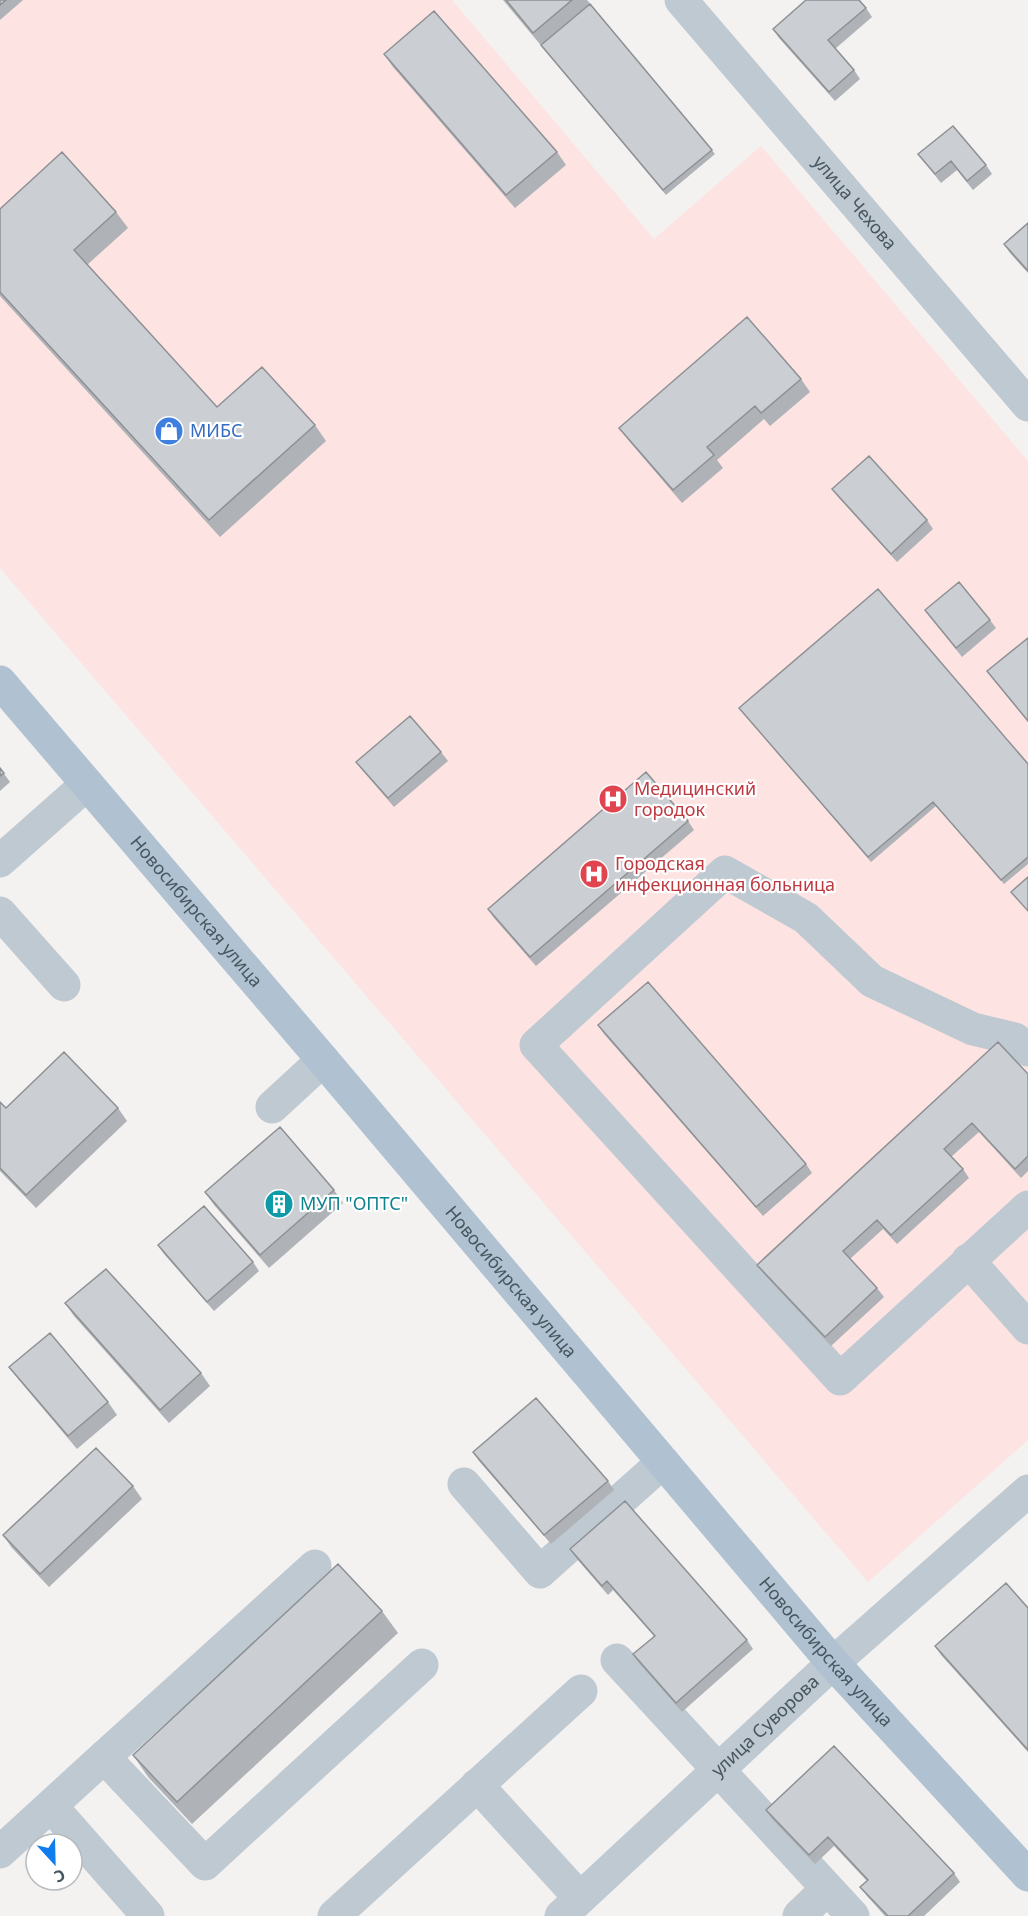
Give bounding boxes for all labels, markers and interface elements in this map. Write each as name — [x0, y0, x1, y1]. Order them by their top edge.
street label: улица Чехова — [808, 150, 903, 254]
shop icon: МИБС — [153, 415, 185, 447]
place label: МИБС — [190, 418, 243, 442]
place label: Медицинский городок — [634, 776, 756, 821]
hospital icon: Медицинский городок — [597, 783, 629, 815]
street label: Новосибирская улица — [125, 830, 268, 992]
place label: Городская инфекционная больница — [615, 851, 835, 896]
hospital icon: Городская инфекционная больница — [578, 858, 610, 890]
building icon: МУП "ОПТС" — [263, 1188, 295, 1220]
place label: МУП "ОПТС" — [300, 1191, 408, 1215]
street label: Новосибирская улица — [440, 1200, 583, 1362]
street label: Новосибирская улица — [754, 1571, 899, 1732]
street label: улица Суворова — [705, 1669, 824, 1781]
north arrow — [24, 1832, 84, 1892]
text: С — [51, 1864, 69, 1888]

